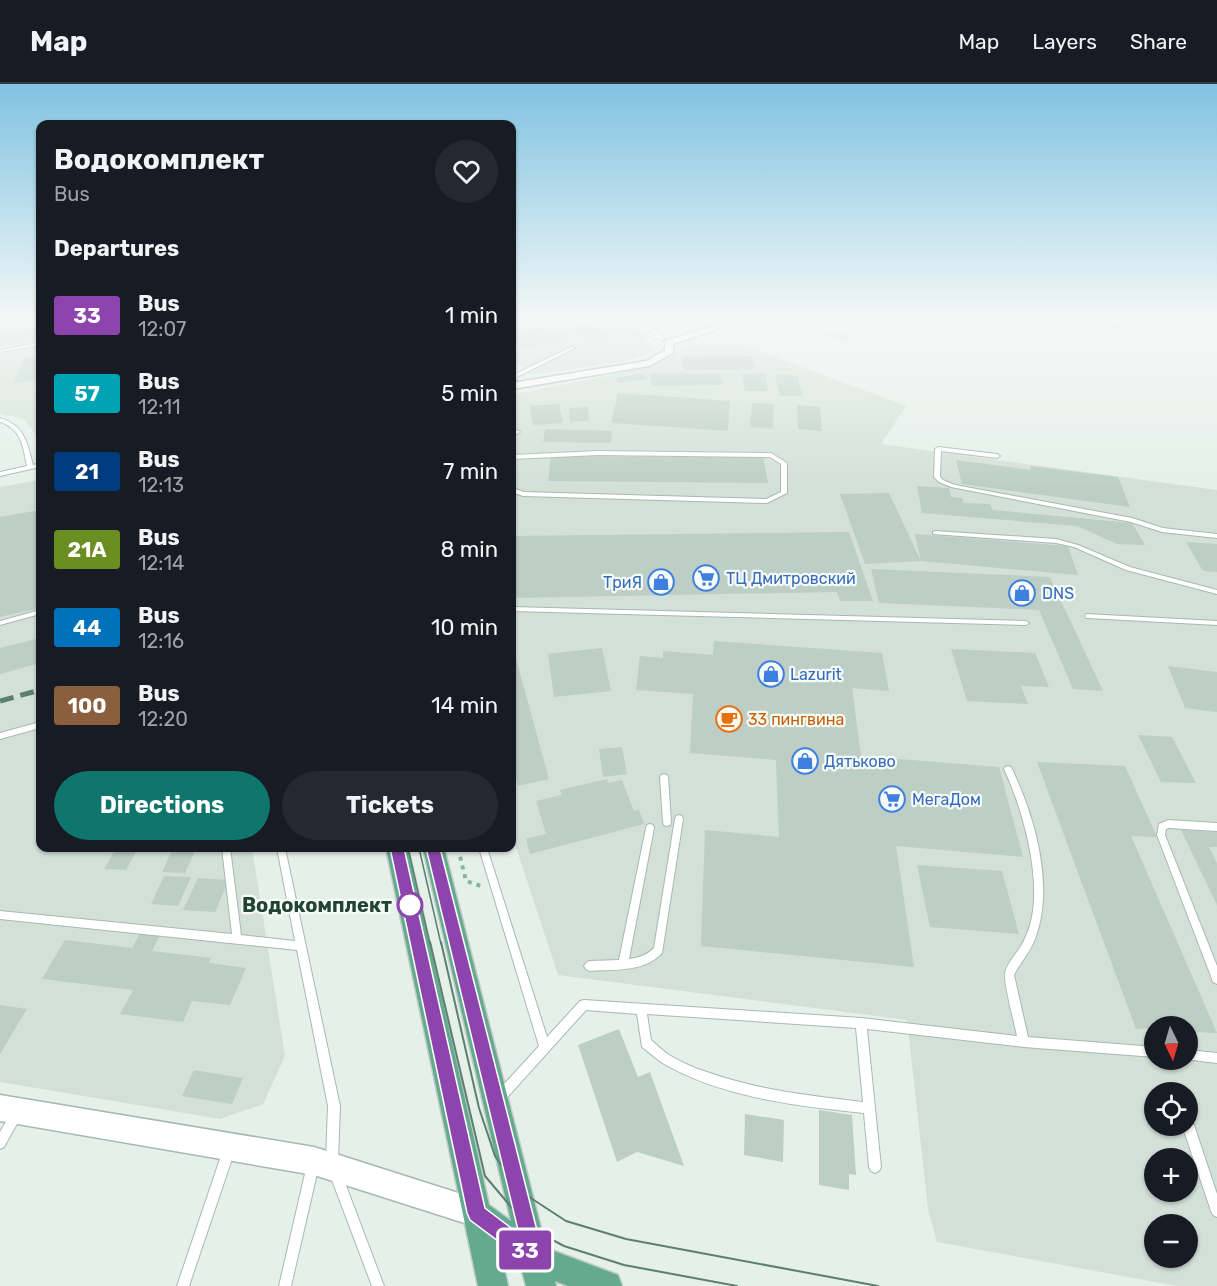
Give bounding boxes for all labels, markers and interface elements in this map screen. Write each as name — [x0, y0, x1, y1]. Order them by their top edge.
text: Map — [30, 25, 87, 58]
text: Map — [958, 29, 999, 54]
text: Layers — [1032, 29, 1097, 54]
text: Share — [1130, 29, 1187, 54]
button: heart — [435, 140, 498, 203]
text: Водокомплект — [54, 143, 264, 176]
text: Bus — [54, 182, 90, 206]
text: Departures — [54, 235, 179, 262]
text: Bus — [138, 290, 180, 317]
text: 1 min — [445, 302, 498, 329]
text: 33 — [73, 303, 101, 328]
text: 12:07 — [138, 317, 186, 341]
text: Bus — [138, 368, 180, 395]
text: 5 min — [441, 380, 498, 407]
text: 57 — [74, 381, 100, 406]
text: 12:11 — [138, 395, 181, 419]
text: Bus — [138, 446, 180, 473]
text: 7 min — [443, 458, 498, 485]
text: 21 — [75, 459, 99, 484]
text: 12:13 — [138, 473, 184, 497]
text: Bus — [138, 524, 180, 551]
text: 8 min — [440, 536, 498, 563]
text: 21А — [67, 537, 107, 562]
text: 12:14 — [138, 551, 184, 575]
supermarket icon: ТЦ Дмитровский — [691, 563, 721, 593]
shop icon: ТриЯ — [646, 567, 676, 597]
place label: ТЦ Дмитровский — [726, 569, 856, 588]
place label: ТриЯ — [603, 573, 642, 592]
shop icon: DNS — [1007, 578, 1037, 608]
place label: DNS — [1042, 584, 1074, 603]
text: Bus — [138, 602, 180, 629]
text: 10 min — [431, 614, 498, 641]
text: 44 — [73, 615, 101, 640]
text: 12:16 — [138, 629, 184, 653]
shop icon: Lazurit — [756, 659, 786, 689]
place label: Lazurit — [790, 665, 842, 684]
text: Bus — [138, 680, 180, 707]
text: 14 min — [431, 692, 498, 719]
text: 100 — [68, 693, 107, 718]
cafe icon: 33 пингвина — [714, 704, 744, 734]
text: 12:20 — [138, 707, 188, 731]
place label: 33 пингвина — [748, 710, 844, 729]
shop icon: Дятьково — [790, 746, 820, 776]
place label: Дятьково — [824, 752, 896, 771]
button: Directions — [54, 771, 270, 840]
button: Tickets — [282, 771, 498, 840]
supermarket icon: МегаДом — [877, 784, 907, 814]
place label: МегаДом — [912, 790, 981, 809]
marker: Водокомплект — [397, 892, 423, 918]
place label: Водокомплект — [242, 893, 392, 917]
north arrow — [1144, 1016, 1198, 1070]
map controls — [1144, 1016, 1198, 1268]
button: locate — [1144, 1082, 1198, 1136]
button: + — [1144, 1148, 1198, 1202]
button: − — [1144, 1214, 1198, 1268]
line badge: 33 — [498, 1230, 552, 1270]
text: 33 — [511, 1238, 539, 1263]

